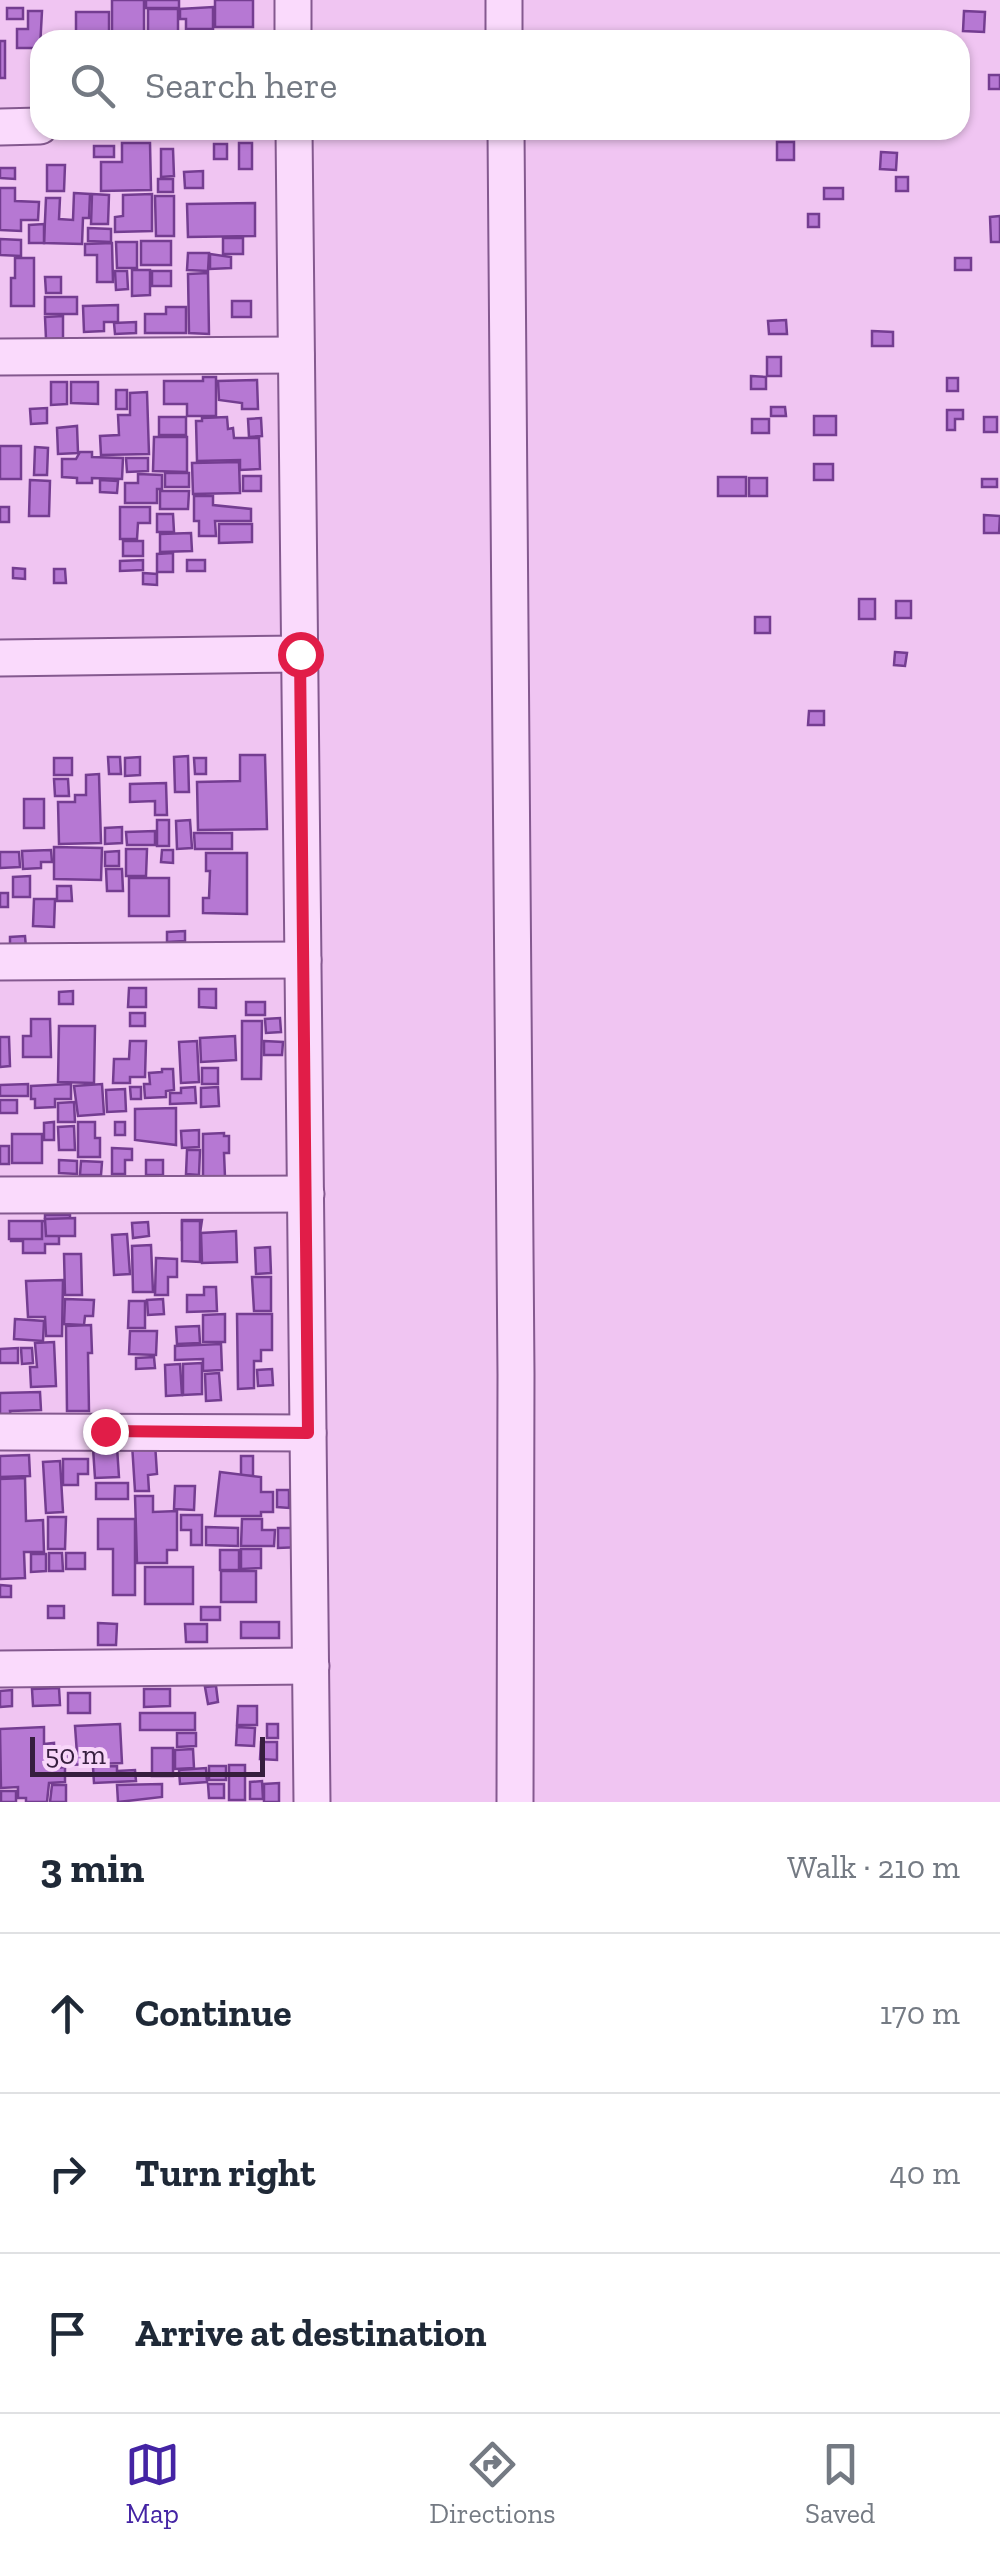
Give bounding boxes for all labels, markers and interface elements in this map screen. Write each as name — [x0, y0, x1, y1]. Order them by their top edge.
search box — [30, 30, 970, 140]
icon: search — [65, 58, 120, 113]
text: Search here — [145, 62, 337, 108]
route start — [278, 632, 324, 678]
route end — [83, 1409, 129, 1455]
scale bar — [30, 1732, 265, 1776]
text: 50 m — [45, 1738, 106, 1771]
text: 3 min — [40, 1842, 145, 1893]
text: Walk · 210 m — [787, 1848, 960, 1886]
icon: ahead — [40, 1986, 95, 2041]
text: Continue — [135, 1990, 292, 2036]
text: 170 m — [880, 1994, 960, 2032]
icon: right — [40, 2146, 95, 2201]
text: Turn right — [135, 2150, 315, 2196]
text: 40 m — [889, 2154, 960, 2192]
icon: arrive — [40, 2306, 95, 2361]
text: Arrive at destination — [135, 2310, 486, 2356]
tab: Map — [125, 2437, 180, 2530]
tab: Directions — [429, 2437, 556, 2530]
tab: Saved — [805, 2437, 875, 2530]

